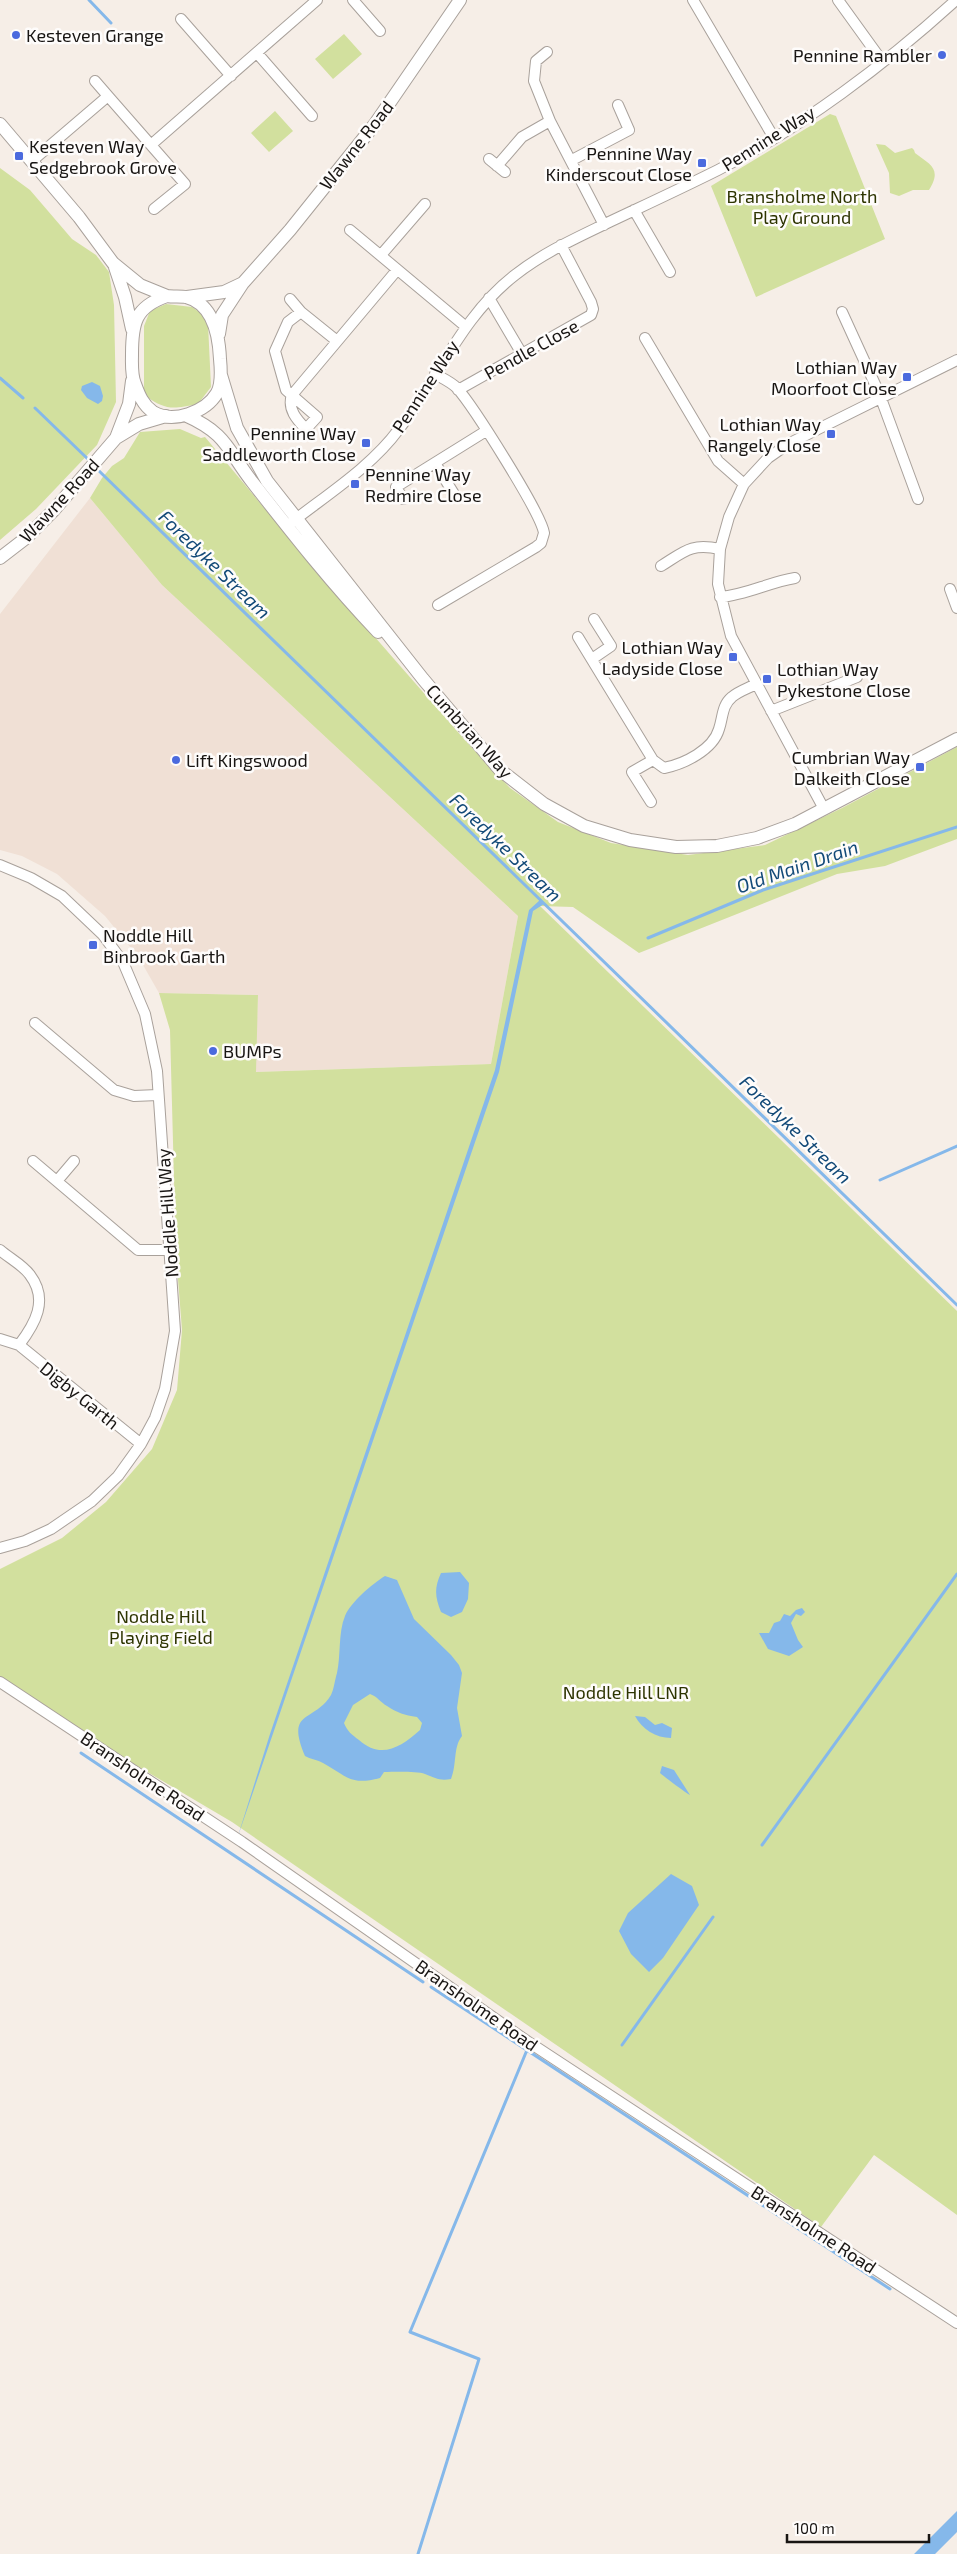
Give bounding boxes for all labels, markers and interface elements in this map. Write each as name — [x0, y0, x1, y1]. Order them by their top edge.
place label: Kesteven Grange — [26, 24, 164, 46]
marker: Kesteven Grange — [10, 29, 22, 41]
place label: Pennine Rambler — [793, 44, 932, 66]
marker: Pennine Rambler — [936, 49, 948, 61]
street label: Wawne Road — [314, 96, 398, 194]
street label: Pennine Way — [717, 100, 819, 175]
place label: Kesteven Way Sedgebrook Grove — [29, 135, 177, 178]
place label: Pennine Way Kinderscout Close — [545, 142, 692, 185]
marker: Kesteven Way Sedgebrook Grove — [13, 150, 25, 162]
marker: Pennine Way Kinderscout Close — [696, 157, 708, 169]
park label: Bransholme North Play Ground — [727, 185, 877, 228]
street label: Pendle Close — [480, 314, 582, 384]
street label: Pennine Way — [387, 335, 463, 436]
place label: Lothian Way Moorfoot Close — [771, 356, 897, 399]
marker: Lothian Way Moorfoot Close — [901, 371, 913, 383]
place label: Lothian Way Rangely Close — [707, 413, 821, 456]
place label: Pennine Way Saddleworth Close — [202, 422, 356, 465]
marker: Lothian Way Rangely Close — [825, 428, 837, 440]
marker: Pennine Way Saddleworth Close — [360, 437, 372, 449]
street label: Wawne Road — [14, 453, 104, 547]
place label: Pennine Way Redmire Close — [365, 463, 482, 506]
marker: Pennine Way Redmire Close — [349, 478, 361, 490]
water label: Foredyke Stream — [154, 505, 276, 624]
place label: Lothian Way Ladyside Close — [602, 636, 723, 679]
marker: Lothian Way Ladyside Close — [727, 651, 739, 663]
place label: Lothian Way Pykestone Close — [777, 658, 911, 701]
marker: Lothian Way Pykestone Close — [761, 673, 773, 685]
street label: Cumbrian Way — [422, 680, 518, 783]
place label: Cumbrian Way Dalkeith Close — [791, 746, 910, 789]
place label: Lift Kingswood — [186, 749, 308, 771]
marker: Lift Kingswood — [170, 754, 182, 766]
marker: Cumbrian Way Dalkeith Close — [914, 761, 926, 773]
water label: Foredyke Stream — [445, 788, 567, 907]
water label: Old Main Drain — [733, 834, 861, 898]
place label: Noddle Hill Binbrook Garth — [103, 924, 226, 967]
marker: Noddle Hill Binbrook Garth — [87, 939, 99, 951]
place label: BUMPs — [223, 1040, 282, 1062]
marker: BUMPs — [207, 1045, 219, 1057]
water label: Foredyke Stream — [735, 1070, 857, 1189]
street label: Noddle Hill Way — [151, 1147, 182, 1278]
street label: Digby Garth — [36, 1356, 124, 1434]
park label: Noddle Hill Playing Field — [109, 1605, 213, 1648]
park label: Noddle Hill LNR — [563, 1681, 689, 1703]
street label: Bransholme Road — [77, 1726, 209, 1826]
street label: Bransholme Road — [411, 1954, 543, 2056]
street label: Bransholme Road — [747, 2180, 881, 2278]
scale bar — [787, 2512, 930, 2544]
text: 100 m — [794, 2519, 835, 2537]

